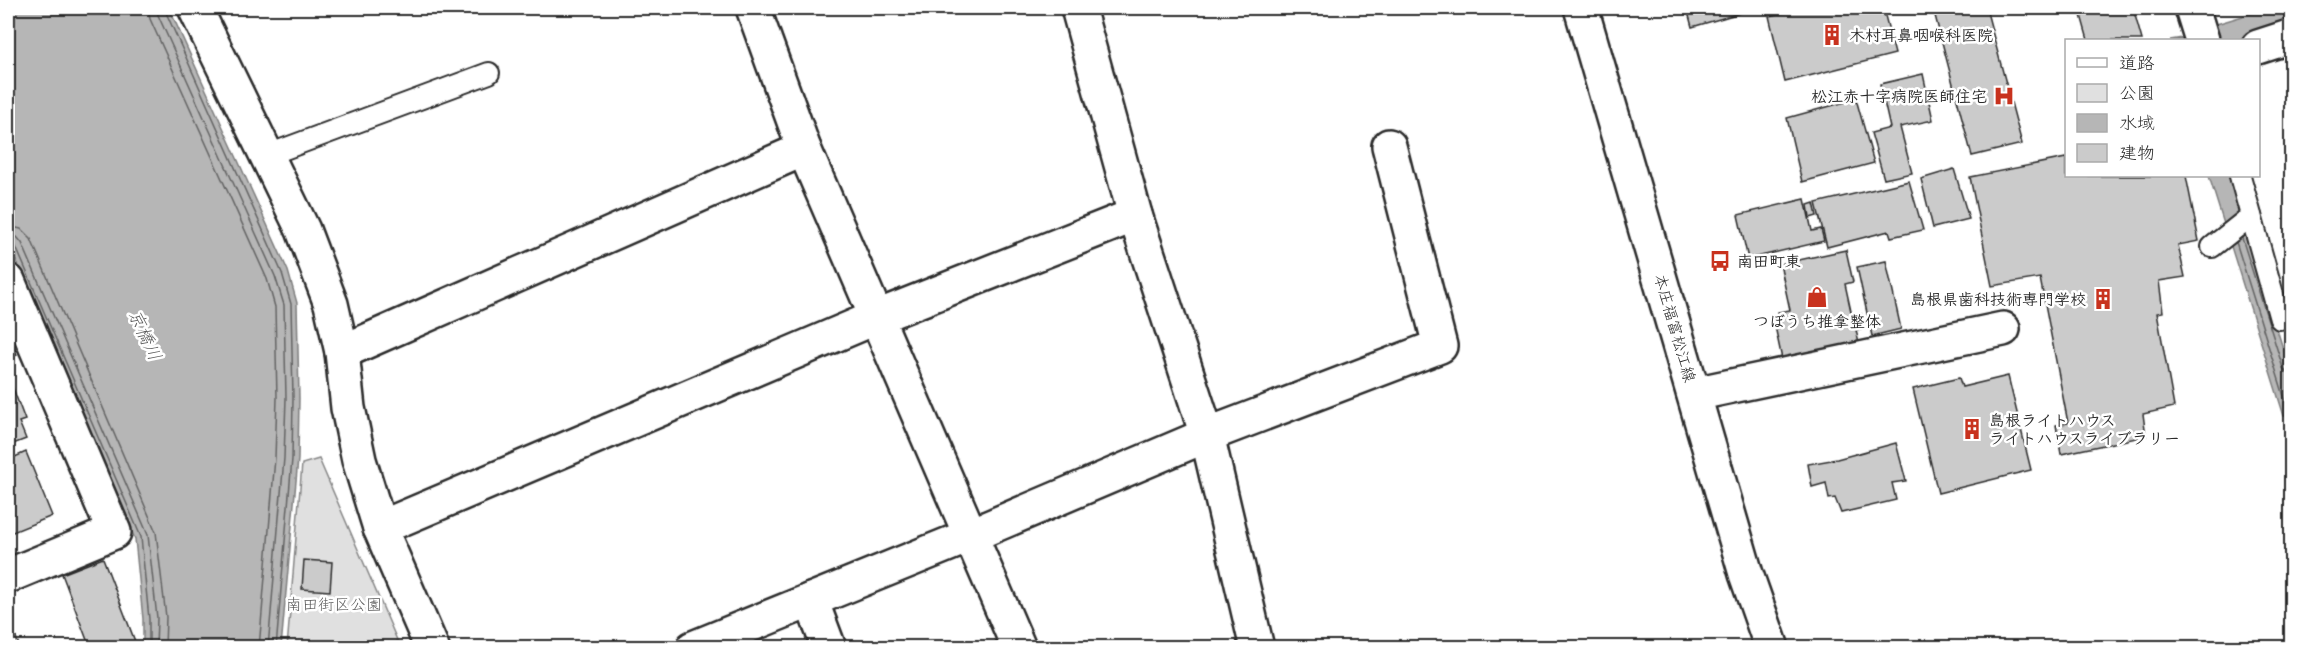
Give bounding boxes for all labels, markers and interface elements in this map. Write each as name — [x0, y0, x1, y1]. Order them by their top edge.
building icon: 木村耳鼻咽喉科医院 — [1820, 23, 1844, 47]
place label: 木村耳鼻咽喉科医院 — [1849, 25, 1993, 46]
legend — [2065, 39, 2260, 177]
text: 道路 — [2119, 51, 2155, 75]
text: 公園 — [2119, 81, 2155, 105]
hospital icon: 松江赤十字病院医師住宅 — [1992, 84, 2016, 108]
place label: 松江赤十字病院医師住宅 — [1811, 86, 1987, 107]
text: 水域 — [2119, 111, 2155, 135]
text: 建物 — [2119, 141, 2155, 165]
bus stop icon: 南田町東 — [1708, 249, 1732, 273]
place label: 南田町東 — [1737, 251, 1801, 272]
street label: 本庄福富松江線 — [1649, 271, 1701, 385]
shop icon: つぼうち推拿整体 — [1805, 285, 1829, 309]
building icon: 島根県歯科技術専門学校 — [2091, 287, 2115, 311]
place label: 島根県歯科技術専門学校 — [1910, 289, 2086, 310]
water label: 京橋川 — [123, 305, 167, 365]
place label: つぼうち推拿整体 — [1753, 311, 1881, 332]
place label: 島根ライトハウス ライトハウスライブラリー — [1989, 410, 2180, 449]
building icon: 島根ライトハウス ライトハウスライブラリー — [1960, 417, 1984, 441]
park label: 南田街区公園 — [286, 594, 382, 615]

